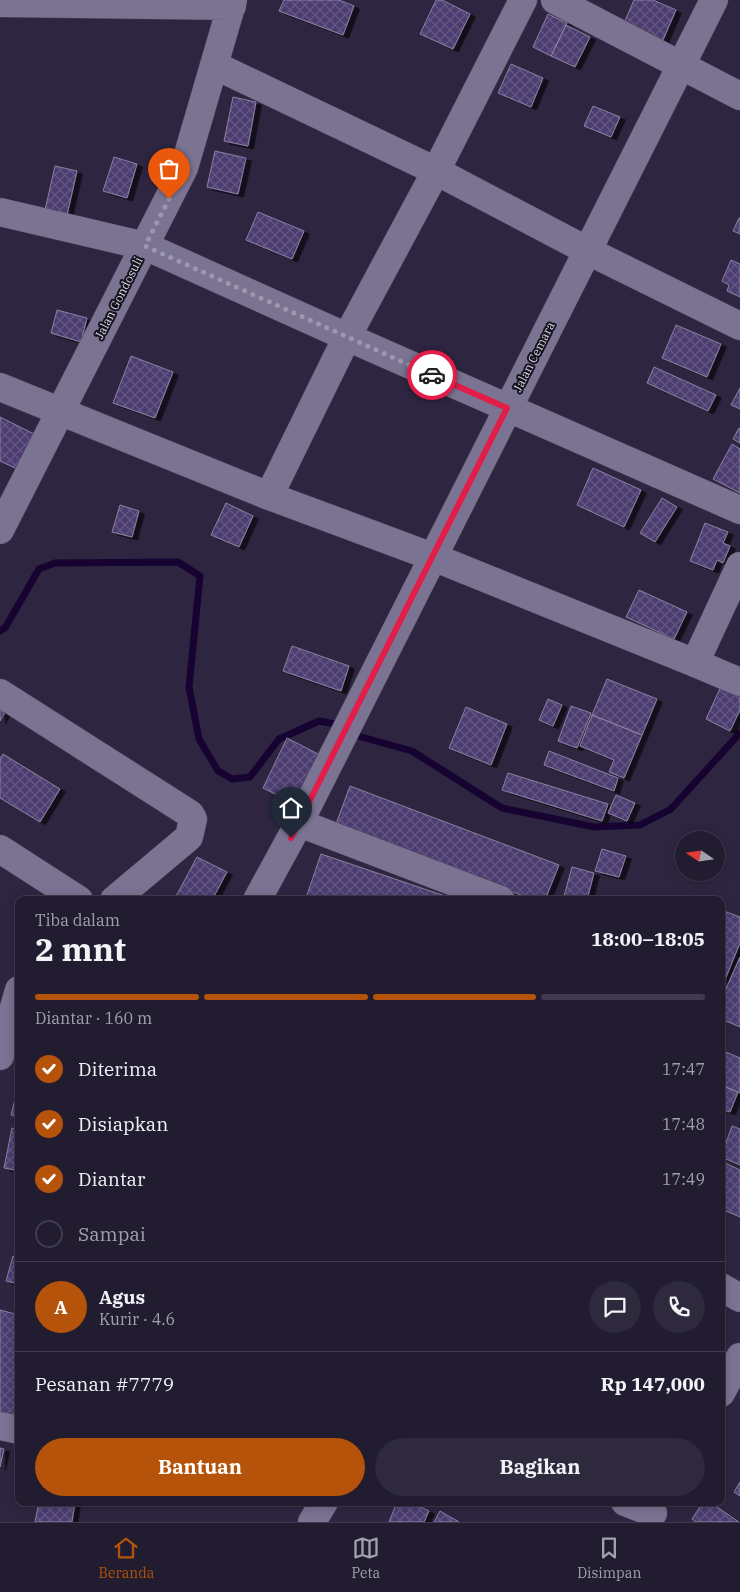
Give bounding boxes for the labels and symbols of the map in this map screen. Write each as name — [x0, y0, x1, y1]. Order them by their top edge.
pin — [148, 148, 190, 199]
street label: Jalan Gondosuli — [91, 254, 146, 341]
street label: Jalan Cemara — [509, 319, 558, 394]
courier — [407, 350, 457, 400]
pin — [270, 787, 312, 838]
north arrow — [675, 831, 725, 881]

